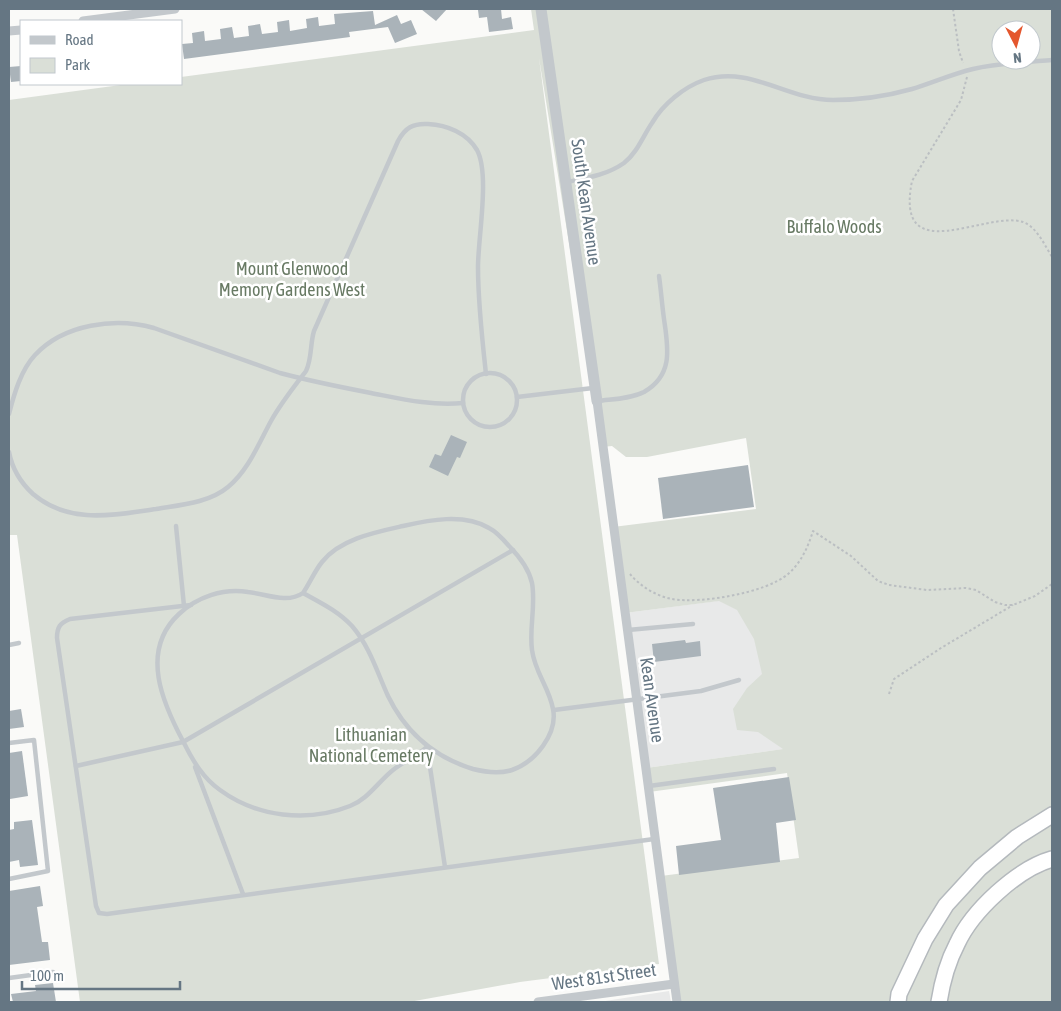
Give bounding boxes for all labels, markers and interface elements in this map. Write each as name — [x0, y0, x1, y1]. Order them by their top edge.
legend — [20, 20, 182, 85]
north arrow — [991, 20, 1041, 70]
text: Road — [65, 31, 94, 48]
text: N — [1012, 50, 1022, 66]
text: Park — [65, 56, 90, 73]
street label: South Kean Avenue — [567, 138, 606, 266]
park label: Buffalo Woods — [786, 216, 882, 237]
park label: Mount Glenwood Memory Gardens West — [219, 258, 365, 300]
street label: Kean Avenue — [636, 656, 669, 744]
park label: Lithuanian National Cemetery — [309, 724, 433, 766]
scale bar — [22, 958, 180, 990]
street label: West 81st Street — [550, 959, 657, 994]
text: 100 m — [30, 967, 64, 984]

